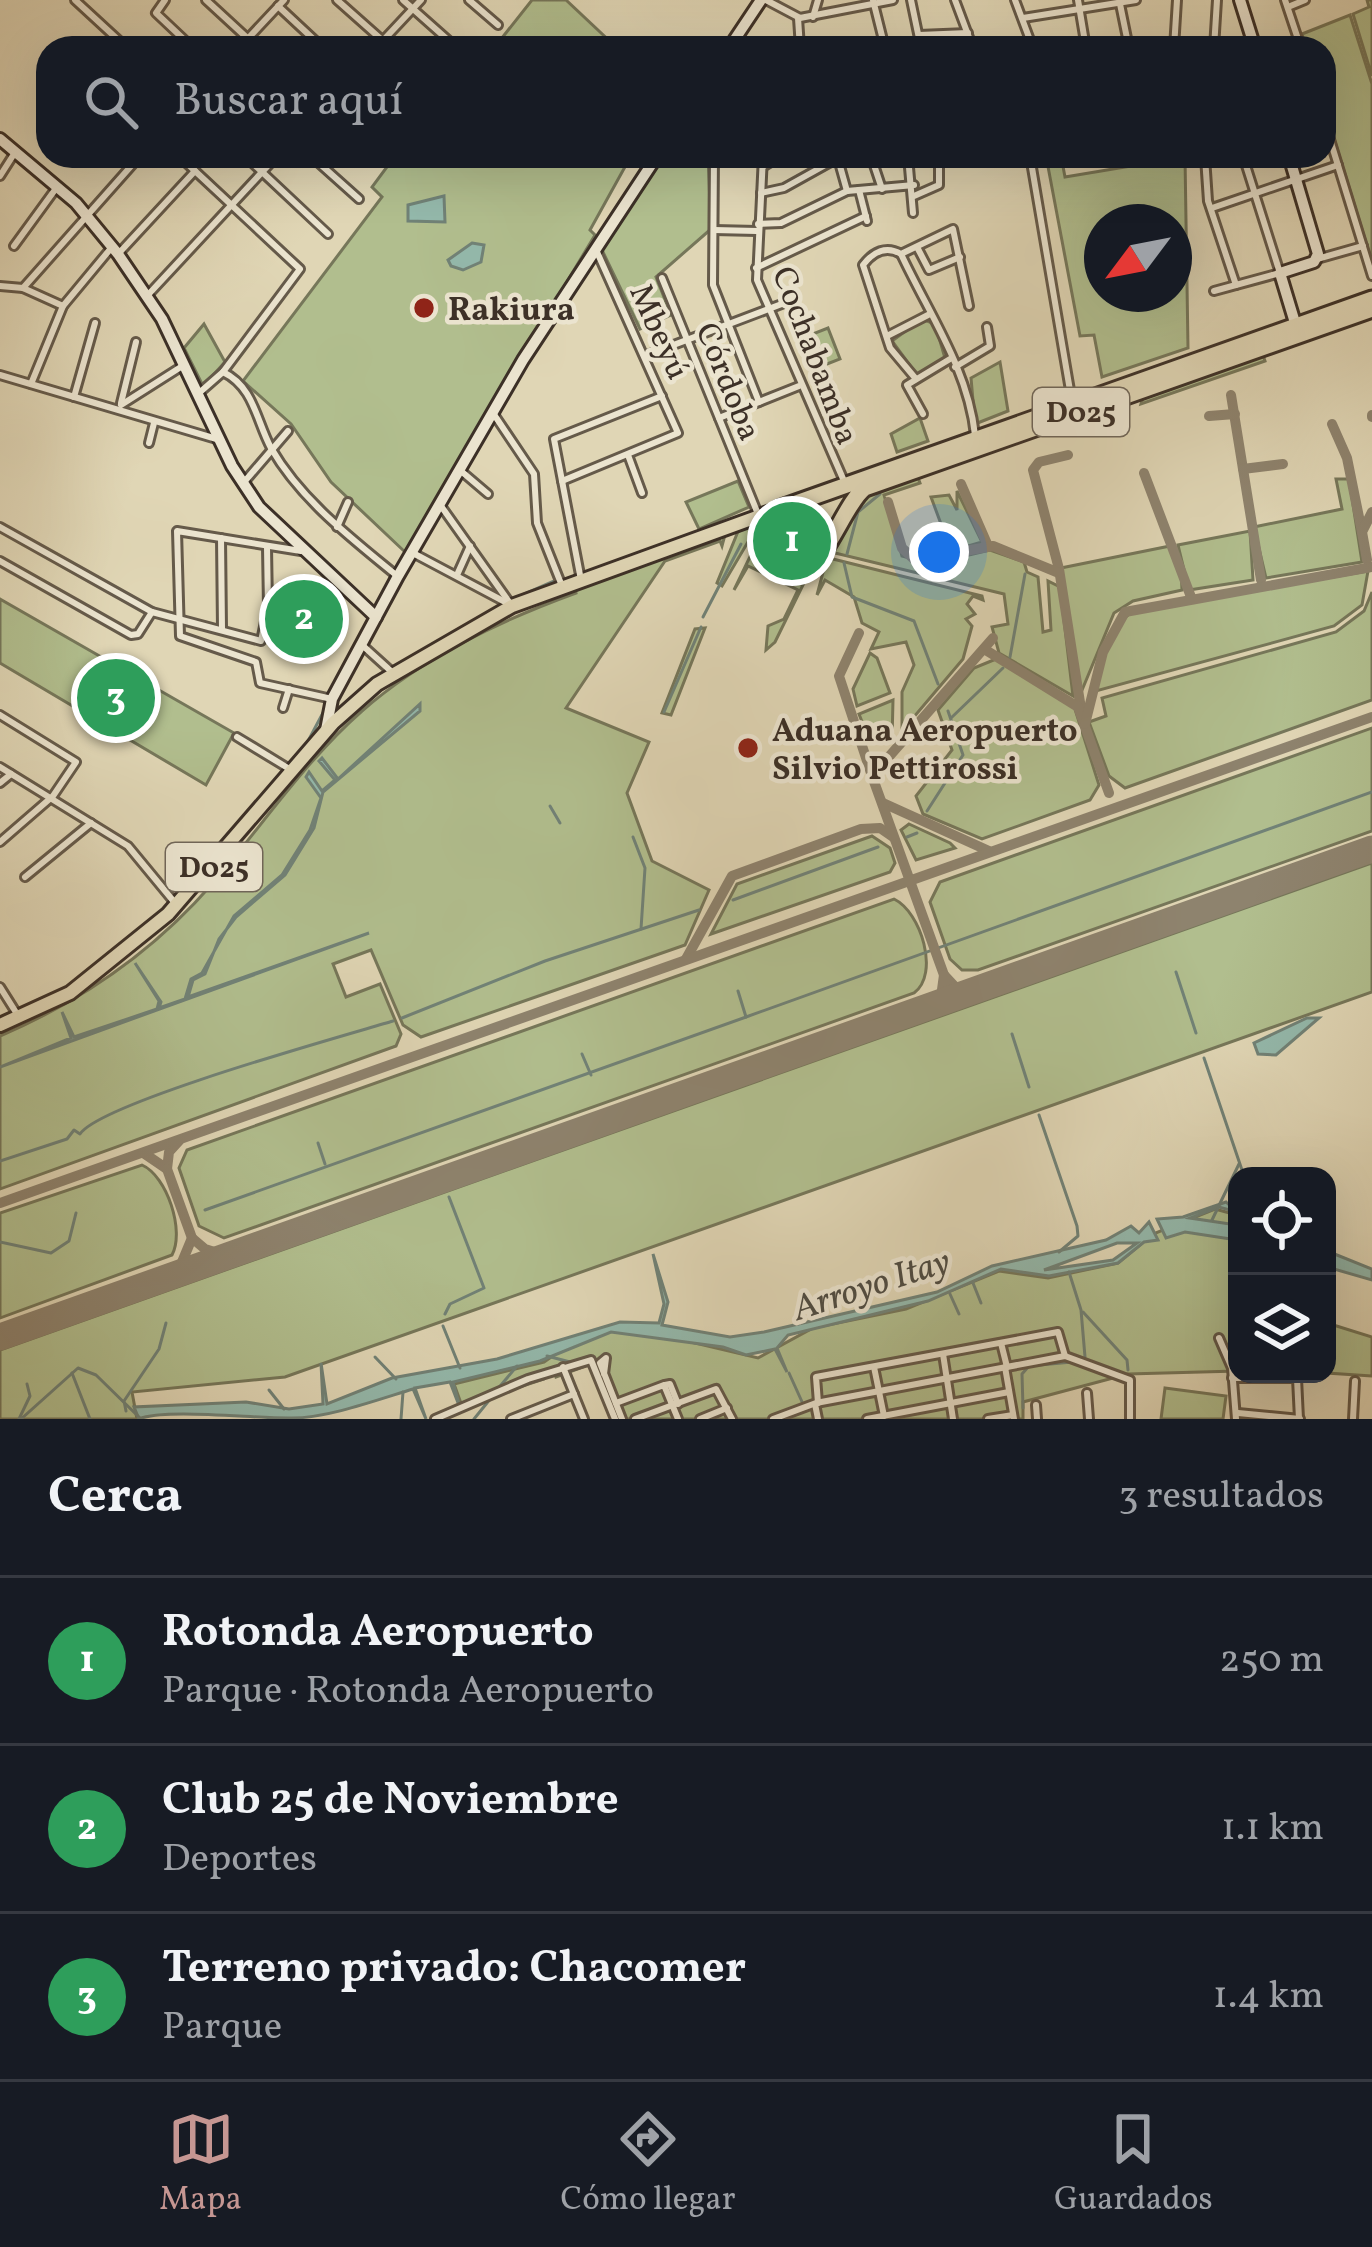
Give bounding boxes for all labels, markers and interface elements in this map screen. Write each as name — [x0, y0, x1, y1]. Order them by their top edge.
search box — [36, 36, 1336, 168]
icon: search — [78, 69, 144, 135]
text: Buscar aquí — [174, 71, 403, 134]
north arrow — [1084, 204, 1192, 312]
street label: Cochabamba — [758, 261, 868, 452]
street label: Mbeyú — [616, 277, 699, 388]
place label: Rakiura — [448, 289, 575, 335]
marker: Rakiura — [411, 295, 437, 321]
street label: Córdoba — [682, 317, 771, 448]
road number: D025 — [1033, 388, 1129, 436]
pin: 1 — [753, 496, 831, 586]
your location — [909, 522, 969, 582]
pin: 2 — [265, 574, 343, 664]
pin: 3 — [77, 653, 155, 743]
place label: Aduana Aeropuerto Silvio Pettirossi — [772, 710, 1078, 794]
marker: Aduana Aeropuerto Silvio Pettirossi — [735, 735, 761, 761]
road number: D025 — [166, 843, 262, 891]
map controls — [1228, 1167, 1336, 1383]
button: locate — [1228, 1167, 1336, 1275]
water label: Arroyo Itay — [786, 1238, 958, 1336]
button: layers — [1228, 1275, 1336, 1383]
text: Cerca — [48, 1462, 183, 1533]
text: 3 resultados — [1118, 1470, 1324, 1524]
text: Rotonda Aeropuerto — [162, 1602, 594, 1665]
text: 1 — [79, 1634, 95, 1688]
text: 250 m — [1219, 1634, 1324, 1688]
text: Parque · Rotonda Aeropuerto — [162, 1665, 654, 1719]
text: Club 25 de Noviembre — [162, 1770, 619, 1833]
text: 2 — [77, 1802, 97, 1856]
text: 1.1 km — [1221, 1802, 1324, 1856]
text: Deportes — [162, 1833, 317, 1887]
text: Terreno privado: Chacomer — [162, 1938, 746, 2001]
text: 3 — [77, 1970, 97, 2024]
text: 1.4 km — [1213, 1970, 1324, 2024]
text: Parque — [162, 2001, 282, 2055]
tab: Mapa — [159, 2106, 242, 2224]
tab: Cómo llegar — [561, 2106, 736, 2224]
tab: Guardados — [1054, 2106, 1213, 2224]

